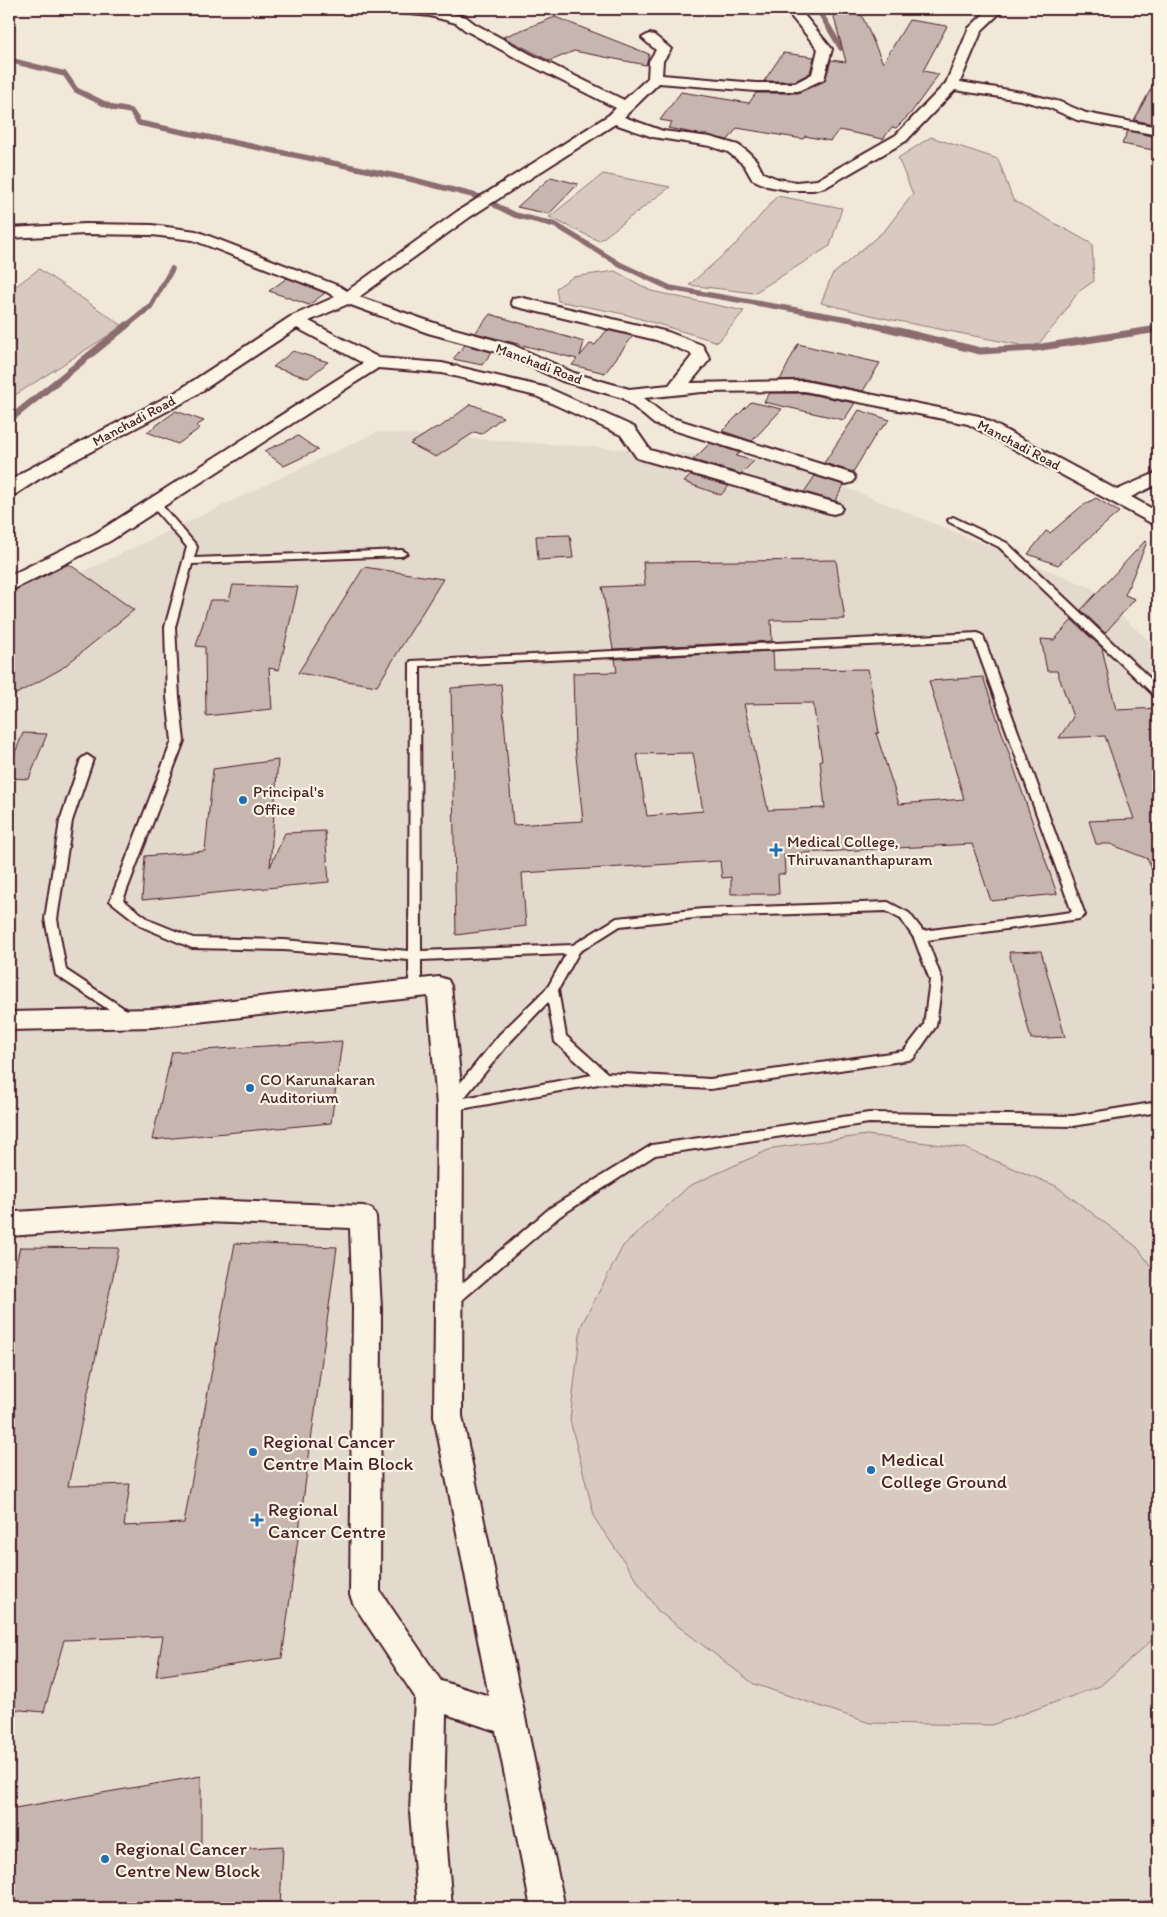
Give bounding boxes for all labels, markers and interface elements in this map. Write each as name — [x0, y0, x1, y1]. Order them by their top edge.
street label: Manchadi Road — [493, 340, 585, 388]
street label: Manchadi Road — [90, 392, 179, 450]
street label: Manchadi Road — [975, 416, 1064, 474]
place label: Principal's Office — [253, 782, 324, 819]
marker: Principal's Office — [237, 794, 249, 806]
place label: Medical College, Thiruvananthapuram — [787, 832, 933, 869]
marker: Medical College, Thiruvananthapuram — [769, 843, 783, 857]
place label: CO Karunakaran Auditorium — [260, 1070, 376, 1107]
marker: CO Karunakaran Auditorium — [244, 1082, 256, 1094]
place label: Regional Cancer Centre Main Block — [263, 1430, 414, 1475]
marker: Regional Cancer Centre Main Block — [247, 1446, 259, 1458]
place label: Medical College Ground — [881, 1448, 1008, 1493]
marker: Medical College Ground — [865, 1464, 877, 1476]
place label: Regional Cancer Centre — [268, 1498, 386, 1543]
marker: Regional Cancer Centre — [250, 1513, 264, 1527]
place label: Regional Cancer Centre New Block — [115, 1837, 260, 1882]
marker: Regional Cancer Centre New Block — [99, 1853, 111, 1865]

